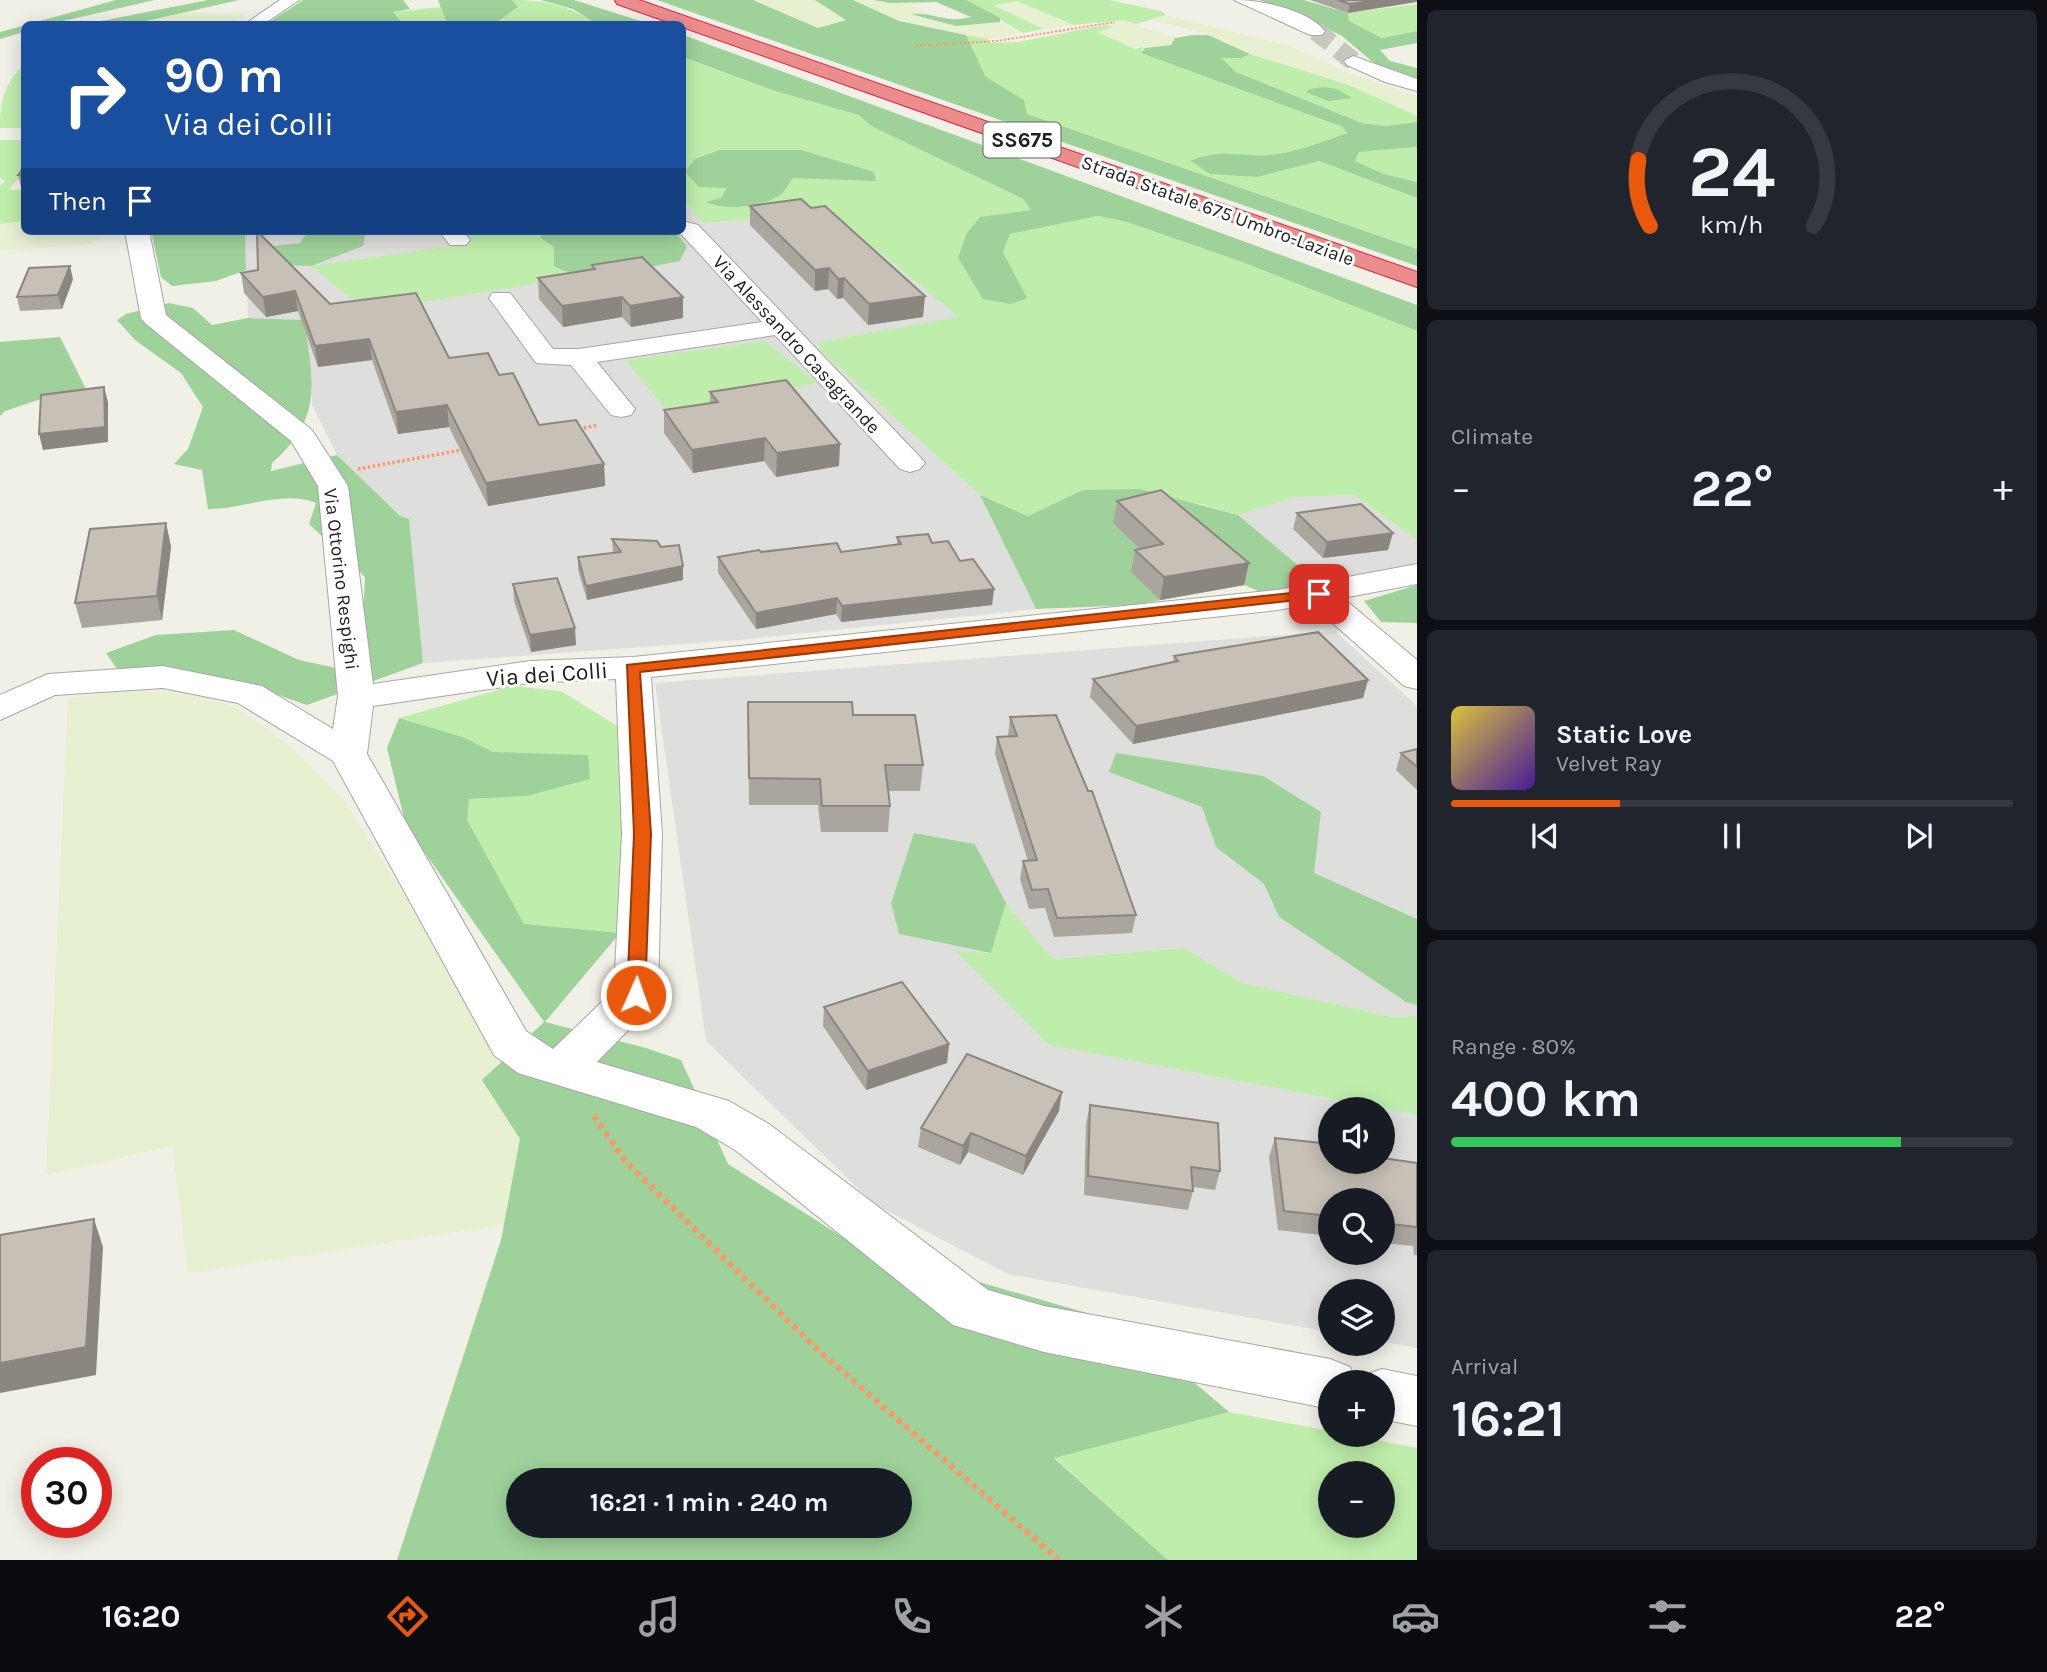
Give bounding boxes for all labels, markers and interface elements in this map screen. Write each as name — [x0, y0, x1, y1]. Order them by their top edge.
text: 90 m — [164, 47, 284, 104]
icon: right — [49, 49, 140, 140]
text: Via dei Colli — [164, 106, 334, 143]
road number: SS675 — [984, 122, 1060, 158]
text: 24 — [1688, 129, 1776, 214]
street label: Strada Statale 675 Umbro-Laziale — [1078, 151, 1357, 271]
icon: arrive — [121, 182, 159, 220]
text: Then — [49, 186, 107, 217]
text: km/h — [1700, 210, 1764, 239]
street label: Via Alessandro Casagrande — [708, 251, 885, 438]
text: Climate — [1451, 423, 1533, 450]
text: 22° — [1690, 458, 1774, 519]
text: − — [1451, 466, 1471, 511]
text: + — [1993, 466, 2013, 511]
street label: Via Ottorino Respighi — [319, 487, 363, 671]
pin — [1289, 564, 1349, 624]
icon: arrive — [1300, 575, 1338, 613]
street label: Via dei Colli — [485, 657, 609, 692]
text: Static Love — [1556, 719, 1692, 750]
text: Velvet Ray — [1556, 750, 1661, 777]
icon: previous — [1526, 817, 1564, 855]
icon: pause — [1713, 817, 1751, 855]
icon: next — [1900, 817, 1938, 855]
position arrow — [599, 958, 673, 1032]
text: Range · 80% — [1451, 1033, 1576, 1060]
text: 400 km — [1451, 1068, 1641, 1129]
map controls — [1318, 1097, 1395, 1538]
button: sound — [1318, 1097, 1395, 1174]
button: search — [1318, 1188, 1395, 1265]
button: layers — [1318, 1279, 1395, 1356]
text: Arrival — [1451, 1353, 1518, 1380]
button: + — [1318, 1370, 1395, 1447]
text: 16:21 — [1451, 1388, 1565, 1449]
speed limit sign: 30 — [21, 1447, 112, 1538]
button: − — [1318, 1461, 1395, 1538]
text: 16:21 · 1 min · 240 m — [590, 1487, 828, 1518]
icon: directions — [383, 1592, 432, 1641]
icon: music — [635, 1592, 684, 1641]
icon: phone — [887, 1592, 936, 1641]
icon: climate — [1139, 1592, 1188, 1641]
icon: car — [1391, 1592, 1440, 1641]
icon: filters — [1643, 1592, 1692, 1641]
text: 16:20 — [101, 1598, 180, 1635]
text: 22° — [1894, 1598, 1946, 1635]

